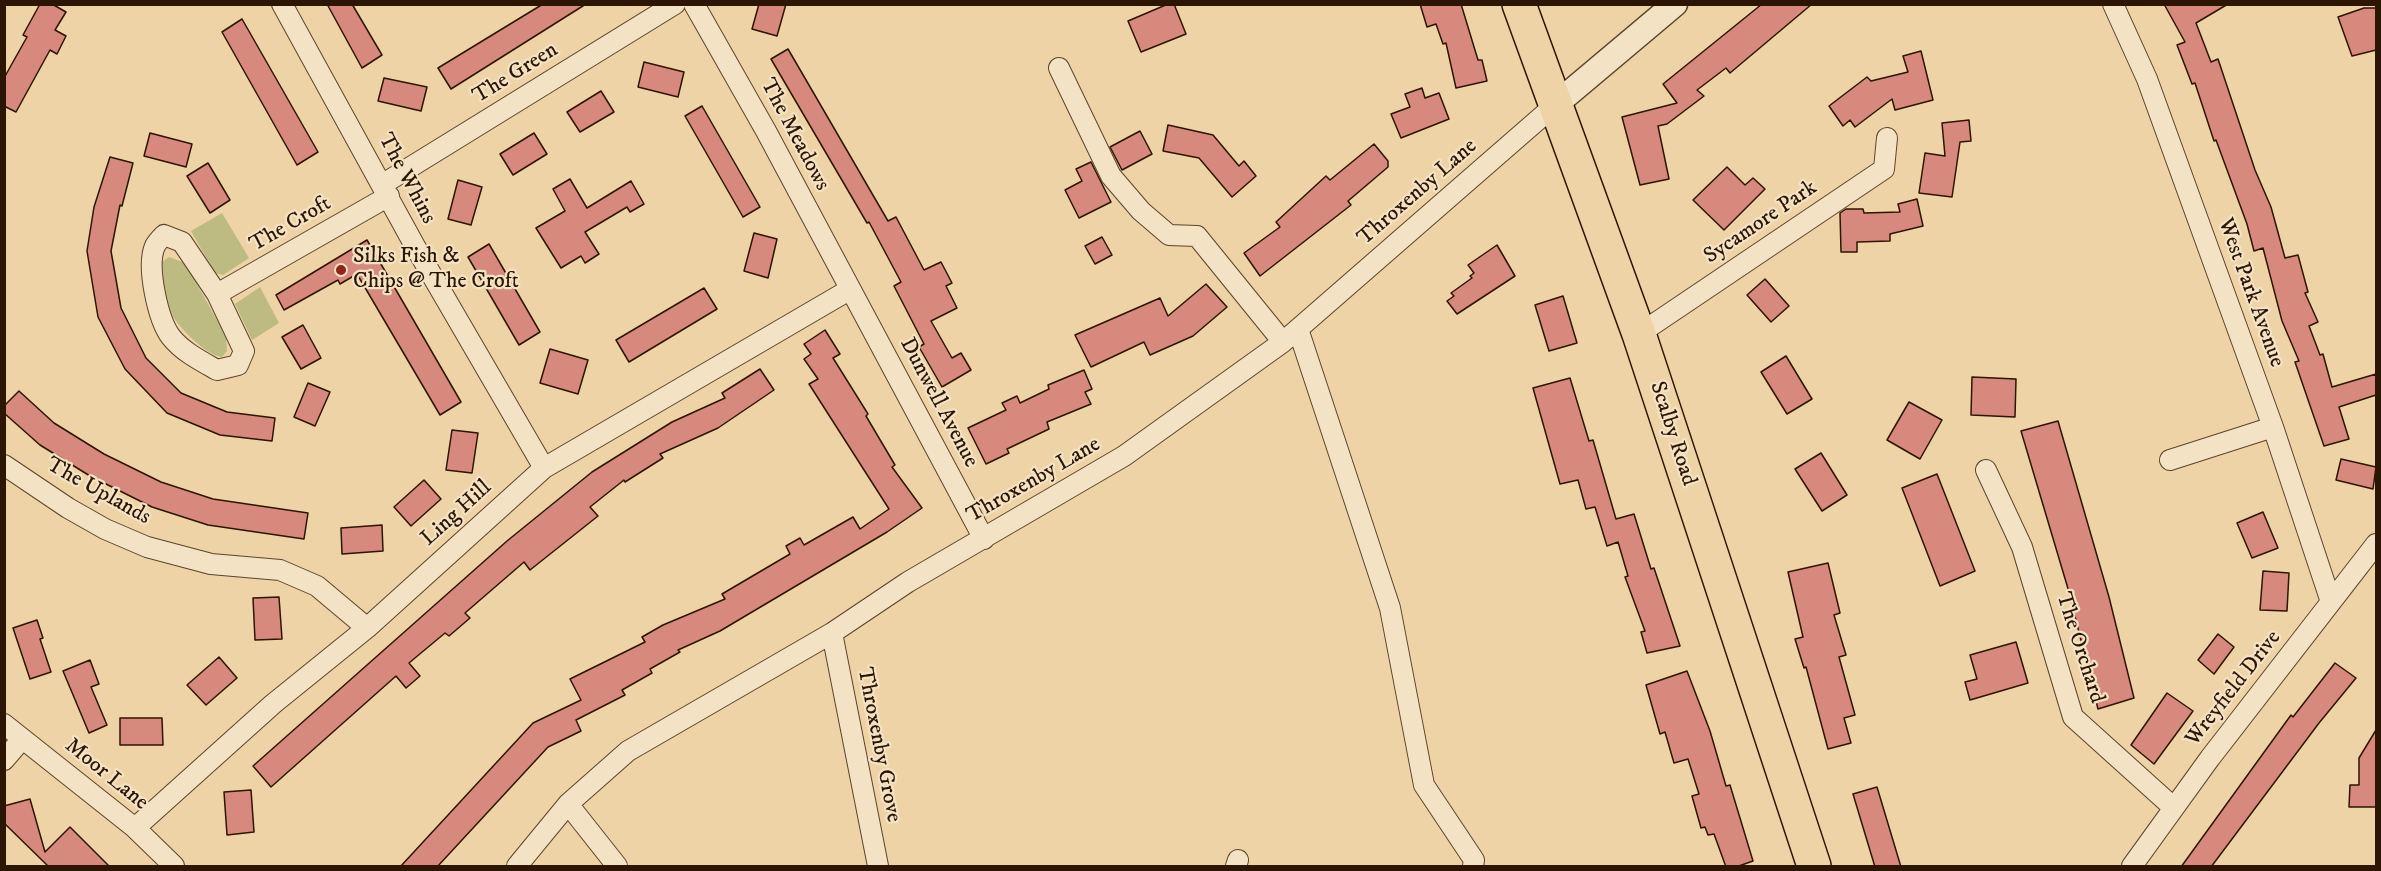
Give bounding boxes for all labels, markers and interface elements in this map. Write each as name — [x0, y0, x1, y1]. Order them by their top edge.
street label: The Green — [469, 38, 563, 110]
street label: The Meadows — [753, 74, 835, 196]
street label: The Whins — [371, 129, 441, 229]
street label: Throxenby Lane — [1353, 134, 1483, 252]
street label: Sycamore Park — [1699, 176, 1823, 270]
street label: The Croft — [246, 191, 336, 259]
street label: West Park Avenue — [2211, 215, 2289, 371]
place label: Silks Fish & Chips @ The Croft — [353, 244, 519, 296]
marker: Silks Fish & Chips @ The Croft — [334, 263, 348, 277]
street label: Dunwell Avenue — [893, 334, 983, 472]
street label: Scalby Road — [1643, 379, 1701, 489]
street label: Throxenby Lane — [963, 432, 1105, 530]
street label: The Uplands — [41, 453, 155, 531]
street label: Ling Hill — [416, 475, 498, 553]
street label: The Orchard — [2049, 589, 2109, 707]
street label: Wreyfield Drive — [2181, 626, 2287, 752]
street label: Throxenby Grove — [850, 665, 906, 825]
street label: Moor Lane — [59, 733, 153, 817]

